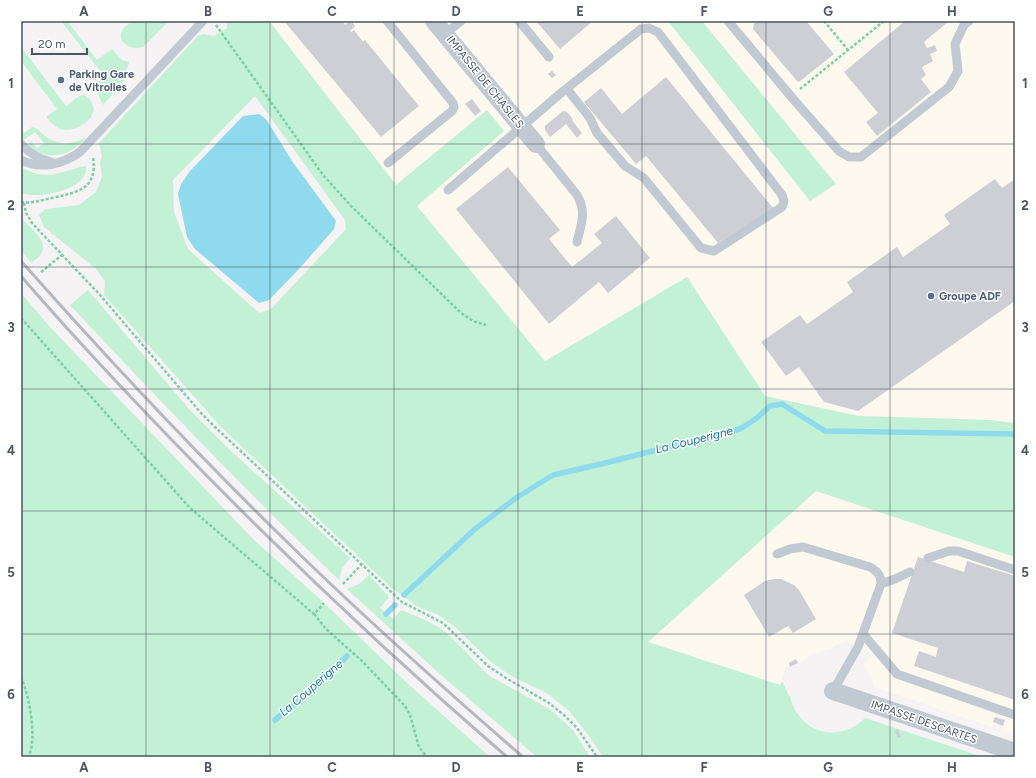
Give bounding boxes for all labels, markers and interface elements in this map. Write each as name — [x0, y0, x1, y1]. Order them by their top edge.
text: A — [79, 4, 89, 19]
text: B — [204, 4, 212, 19]
text: C — [327, 4, 337, 19]
text: D — [451, 4, 461, 19]
text: E — [576, 4, 584, 19]
text: F — [700, 4, 708, 19]
text: G — [823, 4, 833, 19]
text: H — [947, 4, 957, 19]
scale bar — [32, 30, 87, 56]
street label: IMPASSE DE CHASLES — [444, 33, 526, 131]
text: 20 m — [38, 37, 66, 51]
place label: Parking Gare de Vitrolles — [69, 68, 134, 94]
marker: Parking Gare de Vitrolles — [56, 75, 66, 85]
text: 1 — [8, 76, 14, 91]
text: 1 — [1022, 76, 1028, 91]
text: 2 — [7, 198, 15, 213]
text: 2 — [1021, 198, 1029, 213]
place label: Groupe ADF — [939, 290, 1001, 303]
marker: Groupe ADF — [926, 291, 936, 301]
text: 3 — [7, 320, 15, 335]
text: 3 — [1021, 320, 1029, 335]
water label: La Couperigne — [654, 423, 735, 456]
text: 4 — [7, 443, 15, 458]
text: 4 — [1021, 443, 1029, 458]
text: 5 — [7, 565, 15, 580]
text: 5 — [1021, 565, 1029, 580]
water label: La Couperigne — [276, 656, 346, 719]
text: 6 — [7, 687, 15, 702]
text: 6 — [1021, 687, 1029, 702]
street label: IMPASSE DESCARTES — [869, 698, 979, 746]
text: A — [79, 760, 89, 775]
text: B — [204, 760, 212, 775]
text: C — [327, 760, 337, 775]
text: D — [451, 760, 461, 775]
text: E — [576, 760, 584, 775]
text: F — [700, 760, 708, 775]
text: G — [823, 760, 833, 775]
text: H — [947, 760, 957, 775]

